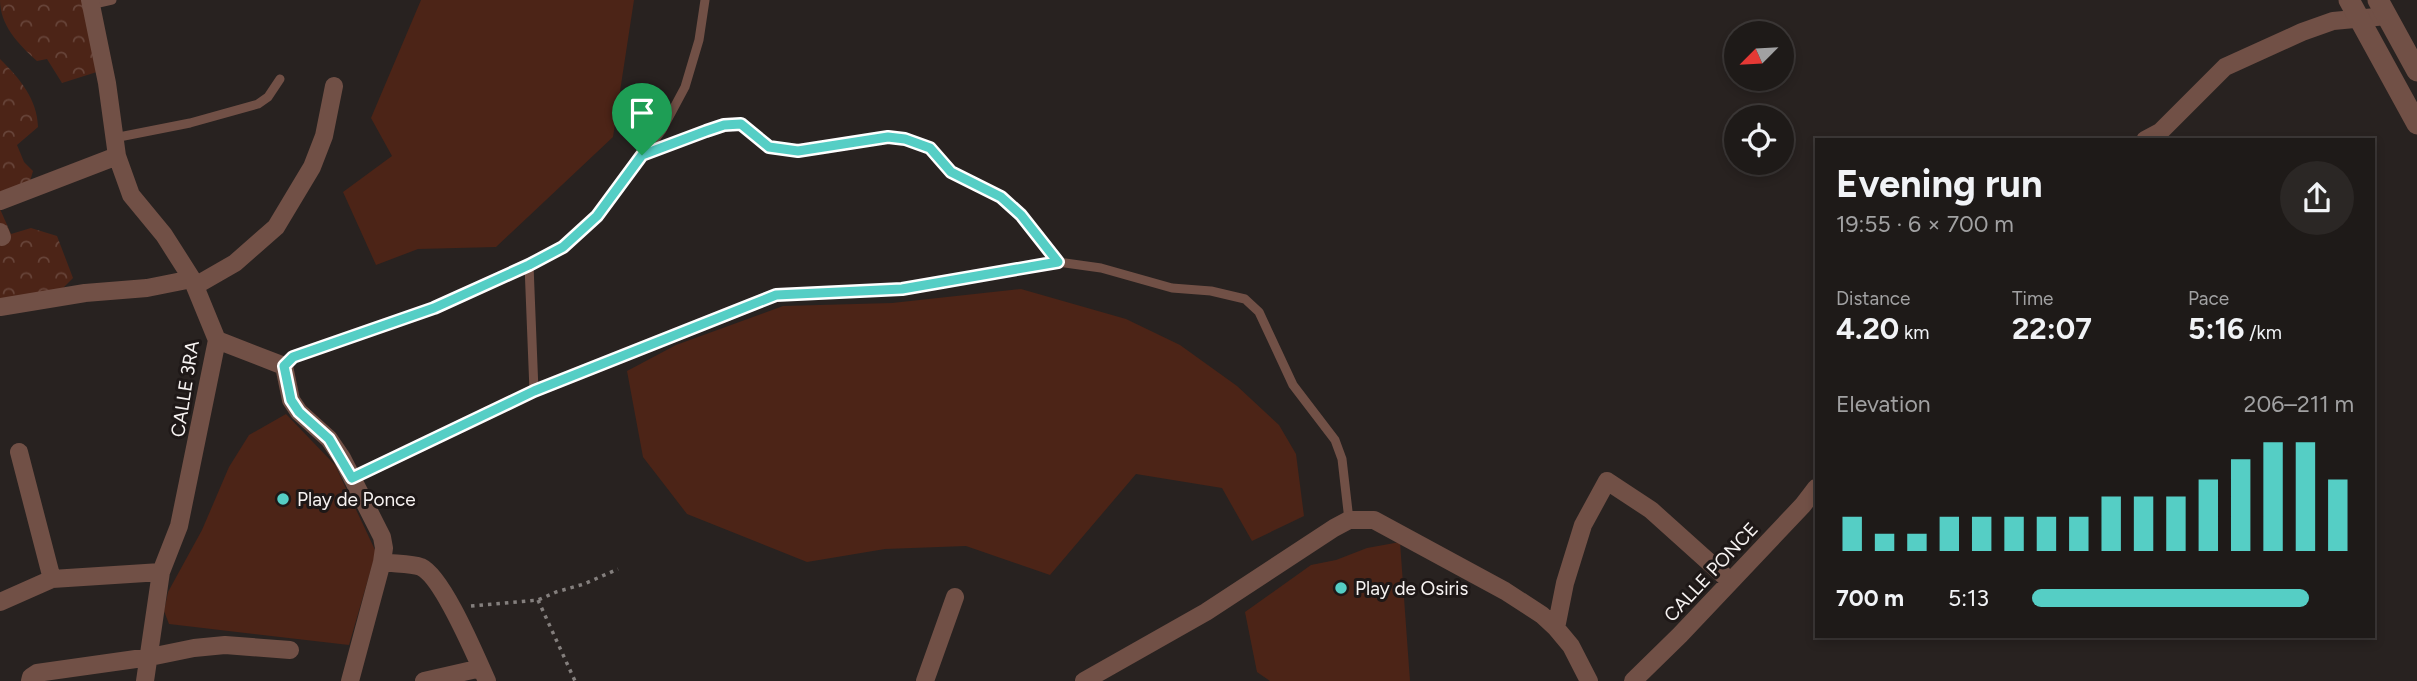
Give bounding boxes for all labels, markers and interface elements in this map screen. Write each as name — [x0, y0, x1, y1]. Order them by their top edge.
north arrow — [1724, 21, 1794, 91]
map controls — [1724, 21, 1794, 175]
pin — [612, 83, 672, 155]
icon: arrive — [623, 94, 661, 132]
button: locate — [1724, 105, 1794, 175]
text: Evening run — [1836, 161, 2043, 207]
button: share — [2280, 161, 2354, 235]
text: 19:55 · 6 × 700 m — [1836, 210, 2014, 238]
text: Distance — [1836, 287, 1910, 310]
text: Time — [2012, 287, 2053, 310]
text: Pace — [2188, 287, 2229, 310]
text: 4.20 — [1836, 310, 1899, 347]
text: 22:07 — [2012, 310, 2092, 347]
text: 5:16 — [2188, 310, 2245, 347]
text: km — [1899, 321, 1929, 344]
text: /km — [2245, 321, 2282, 344]
street label: CALLE 3RA — [166, 339, 204, 439]
text: Elevation — [1836, 390, 1931, 418]
text: 206–211 m — [2244, 390, 2354, 418]
place label: Play de Ponce — [297, 488, 416, 511]
marker: Play de Ponce — [275, 491, 291, 507]
street label: CALLE PONCE — [1659, 517, 1763, 627]
place label: Play de Osiris — [1355, 577, 1468, 600]
marker: Play de Osiris — [1333, 580, 1349, 596]
text: 700 m — [1836, 584, 1904, 612]
text: 5:13 — [1948, 584, 1989, 612]

